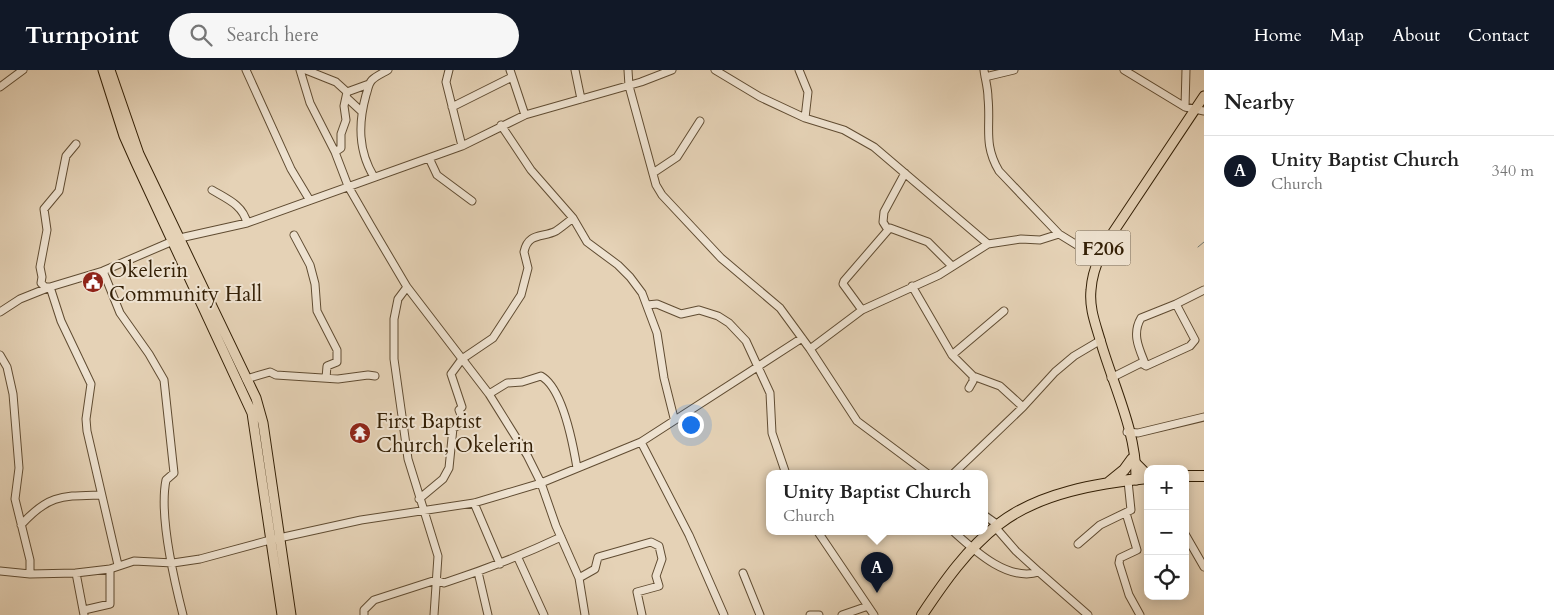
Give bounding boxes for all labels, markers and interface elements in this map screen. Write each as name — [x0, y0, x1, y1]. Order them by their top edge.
search box — [169, 13, 519, 58]
text: Turnpoint — [25, 19, 139, 52]
icon: search — [187, 21, 215, 49]
text: Search here — [227, 22, 319, 48]
text: Home — [1254, 23, 1302, 48]
text: Map — [1330, 23, 1364, 48]
text: About — [1392, 23, 1440, 48]
text: Contact — [1468, 23, 1529, 48]
text: Nearby — [1224, 88, 1295, 117]
text: Unity Baptist Church — [1271, 147, 1459, 173]
text: A — [1234, 160, 1246, 182]
text: 340 m — [1492, 160, 1534, 182]
text: Church — [1271, 173, 1323, 195]
road number: F206 — [1076, 230, 1130, 266]
place label: Okelerin Community Hall — [109, 256, 262, 309]
public building icon: Okelerin Community Hall — [81, 270, 105, 294]
place label: First Baptist Church, Okelerin — [376, 407, 534, 460]
your location — [678, 412, 704, 438]
temple icon: First Baptist Church, Okelerin — [348, 421, 372, 445]
map controls — [1144, 465, 1189, 600]
button: + — [1144, 465, 1189, 510]
popup — [766, 470, 988, 535]
text: Unity Baptist Church — [783, 479, 971, 505]
text: Church — [783, 505, 835, 527]
button: − — [1144, 510, 1189, 555]
pin: A — [861, 552, 893, 593]
button: locate — [1144, 555, 1189, 600]

